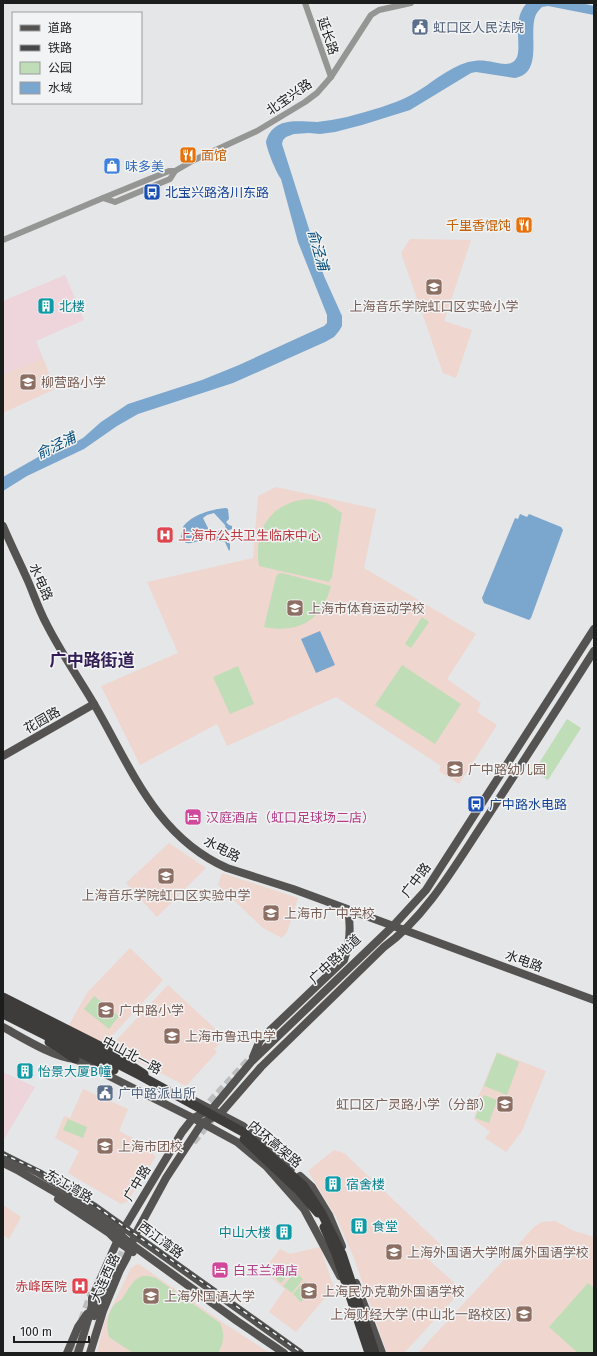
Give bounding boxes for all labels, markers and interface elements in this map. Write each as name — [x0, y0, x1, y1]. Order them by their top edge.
legend — [12, 12, 142, 104]
street label: 延长路 — [315, 15, 341, 57]
public building icon: 虹口区人民法院 — [410, 17, 430, 37]
place label: 虹口区人民法院 — [433, 20, 524, 35]
text: 道路 — [48, 21, 72, 35]
text: 铁路 — [48, 41, 72, 55]
text: 公园 — [48, 61, 72, 75]
street label: 北宝兴路 — [263, 76, 315, 118]
text: 水域 — [48, 81, 72, 95]
restaurant icon: 面馆 — [178, 145, 198, 165]
place label: 面馆 — [201, 148, 227, 163]
shop icon: 味多美 — [102, 156, 122, 176]
place label: 味多美 — [125, 159, 164, 174]
bus stop icon: 北宝兴路洛川东路 — [142, 182, 162, 202]
place label: 北宝兴路洛川东路 — [165, 185, 269, 200]
restaurant icon: 千里香馄饨 — [514, 215, 534, 235]
place label: 千里香馄饨 — [446, 218, 511, 233]
water label: 俞泾浦 — [304, 227, 333, 274]
school or university icon: 上海音乐学院虹口区实验小学 — [424, 277, 444, 297]
building icon: 北楼 — [36, 296, 56, 316]
place label: 北楼 — [59, 299, 85, 314]
place label: 上海音乐学院虹口区实验小学 — [349, 299, 519, 314]
school or university icon: 柳营路小学 — [18, 372, 38, 392]
place label: 柳营路小学 — [41, 375, 106, 390]
water label: 俞泾浦 — [33, 428, 80, 463]
hospital icon: 上海市公共卫生临床中心 — [155, 525, 175, 545]
place label: 上海市公共卫生临床中心 — [178, 528, 321, 543]
street label: 水电路 — [26, 561, 56, 603]
school or university icon: 上海市体育运动学校 — [285, 598, 305, 618]
place label: 上海市体育运动学校 — [308, 601, 425, 616]
district label: 广中路街道 — [50, 650, 135, 671]
street label: 花园路 — [21, 704, 63, 736]
school or university icon: 广中路幼儿园 — [445, 759, 465, 779]
place label: 广中路幼儿园 — [468, 762, 546, 777]
bus stop icon: 广中路水电路 — [466, 794, 486, 814]
place label: 广中路水电路 — [489, 797, 567, 812]
hotel icon: 汉庭酒店（虹口足球场二店） — [183, 807, 203, 827]
place label: 汉庭酒店（虹口足球场二店） — [206, 810, 375, 825]
street label: 水电路 — [201, 833, 243, 865]
street label: 广中路 — [398, 860, 434, 900]
school or university icon: 上海音乐学院虹口区实验中学 — [156, 866, 176, 886]
place label: 上海音乐学院虹口区实验中学 — [81, 888, 251, 903]
school or university icon: 上海市广中学校 — [261, 903, 281, 923]
place label: 上海市广中学校 — [284, 906, 375, 921]
street label: 广中路地道 — [306, 931, 364, 987]
street label: 水电路 — [503, 947, 545, 975]
school or university icon: 广中路小学 — [96, 1000, 116, 1020]
place label: 广中路小学 — [119, 1003, 184, 1018]
school or university icon: 上海市鲁迅中学 — [162, 1026, 182, 1046]
place label: 上海市鲁迅中学 — [185, 1029, 276, 1044]
street label: 中山北一路 — [100, 1033, 164, 1077]
building icon: 怡景大厦B幢 — [15, 1061, 35, 1081]
place label: 怡景大厦B幢 — [38, 1064, 111, 1079]
public building icon: 广中路派出所 — [95, 1083, 115, 1103]
place label: 广中路派出所 — [118, 1086, 196, 1101]
school or university icon: 虹口区广灵路小学（分部） — [495, 1094, 515, 1114]
place label: 虹口区广灵路小学（分部） — [336, 1097, 492, 1112]
street label: 内环高架路 — [245, 1117, 305, 1171]
school or university icon: 上海市团校 — [95, 1136, 115, 1156]
place label: 上海市团校 — [118, 1139, 183, 1154]
street label: 广中路 — [121, 1162, 153, 1204]
street label: 东江湾路 — [43, 1167, 95, 1205]
building icon: 宿舍楼 — [323, 1174, 343, 1194]
place label: 宿舍楼 — [346, 1177, 385, 1192]
building icon: 食堂 — [349, 1216, 369, 1236]
street label: 西江湾路 — [136, 1219, 186, 1261]
place label: 食堂 — [372, 1219, 398, 1234]
building icon: 中山大楼 — [274, 1222, 294, 1242]
place label: 中山大楼 — [219, 1225, 271, 1240]
school or university icon: 上海外国语大学附属外国语学校 — [384, 1242, 404, 1262]
place label: 上海外国语大学附属外国语学校 — [407, 1245, 589, 1260]
street label: 大连西路 — [88, 1251, 122, 1305]
hotel icon: 白玉兰酒店 — [210, 1260, 230, 1280]
place label: 白玉兰酒店 — [233, 1263, 298, 1278]
hospital icon: 赤峰医院 — [70, 1276, 90, 1296]
place label: 赤峰医院 — [15, 1279, 67, 1294]
school or university icon: 上海民办克勒外国语学校 — [299, 1281, 319, 1301]
place label: 上海民办克勒外国语学校 — [322, 1284, 465, 1299]
school or university icon: 上海外国语大学 — [141, 1286, 161, 1306]
place label: 上海外国语大学 — [164, 1289, 255, 1304]
school or university icon: 上海财经大学 (中山北一路校区) — [514, 1304, 534, 1324]
place label: 上海财经大学 (中山北一路校区) — [330, 1307, 511, 1322]
scale bar — [14, 1318, 89, 1344]
text: 100 m — [20, 1325, 52, 1339]

